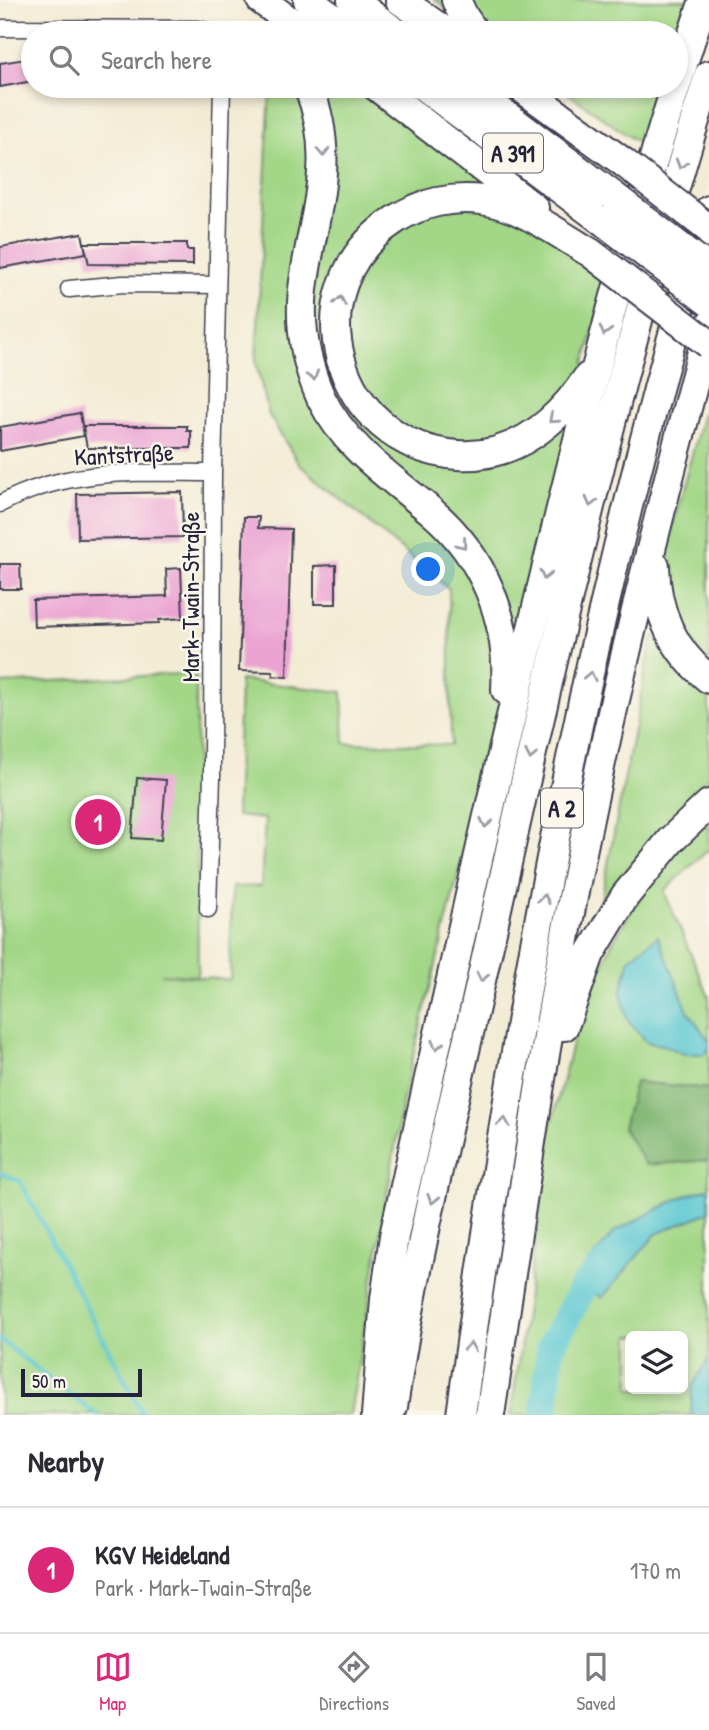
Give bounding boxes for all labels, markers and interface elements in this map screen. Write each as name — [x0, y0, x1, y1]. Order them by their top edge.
search box — [21, 21, 688, 98]
icon: search — [45, 41, 83, 79]
text: Search here — [101, 42, 212, 77]
road number: A 391 — [483, 134, 543, 172]
one-way arrow — [315, 147, 330, 158]
one-way arrow — [675, 158, 690, 170]
one-way arrow — [331, 295, 346, 307]
one-way arrow — [599, 325, 613, 337]
one-way arrow — [305, 370, 319, 382]
one-way arrow — [548, 411, 561, 423]
street label: Kantstraße — [73, 435, 175, 473]
one-way arrow — [585, 496, 599, 508]
street label: Mark-Twain-Straße — [174, 511, 206, 682]
one-way arrow — [454, 535, 466, 548]
your location — [411, 552, 445, 586]
one-way arrow — [538, 569, 553, 581]
one-way arrow — [581, 670, 596, 682]
one-way arrow — [525, 749, 539, 761]
road number: A 2 — [541, 788, 583, 828]
pin: 1 — [75, 796, 121, 848]
one-way arrow — [479, 817, 494, 829]
one-way arrow — [535, 893, 550, 905]
one-way arrow — [476, 971, 491, 983]
one-way arrow — [430, 1039, 445, 1051]
one-way arrow — [496, 1117, 511, 1128]
one-way arrow — [427, 1193, 442, 1205]
map controls — [625, 1331, 688, 1394]
button: layers — [625, 1331, 688, 1394]
one-way arrow — [462, 1342, 477, 1353]
scale bar — [21, 1366, 142, 1398]
text: 50 m — [32, 1368, 66, 1394]
text: Nearby — [28, 1441, 104, 1481]
text: KGV Heideland — [95, 1537, 230, 1572]
text: 1 — [47, 1555, 55, 1586]
text: 170 m — [630, 1555, 681, 1586]
text: Park · Mark-Twain-Straße — [95, 1572, 312, 1603]
tab: Map — [94, 1648, 132, 1716]
tab: Directions — [319, 1648, 389, 1716]
tab: Saved — [577, 1648, 615, 1716]

